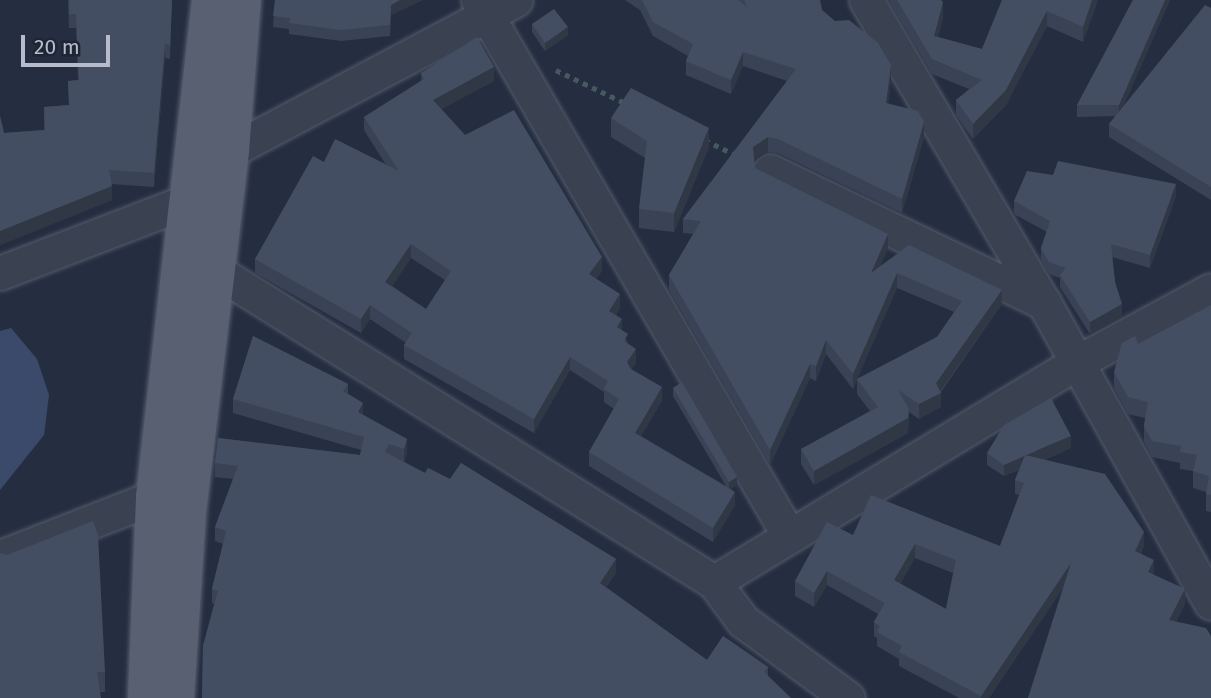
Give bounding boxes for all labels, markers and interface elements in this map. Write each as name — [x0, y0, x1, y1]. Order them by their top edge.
scale bar — [24, 21, 114, 65]
text: 20 m — [34, 34, 80, 60]

